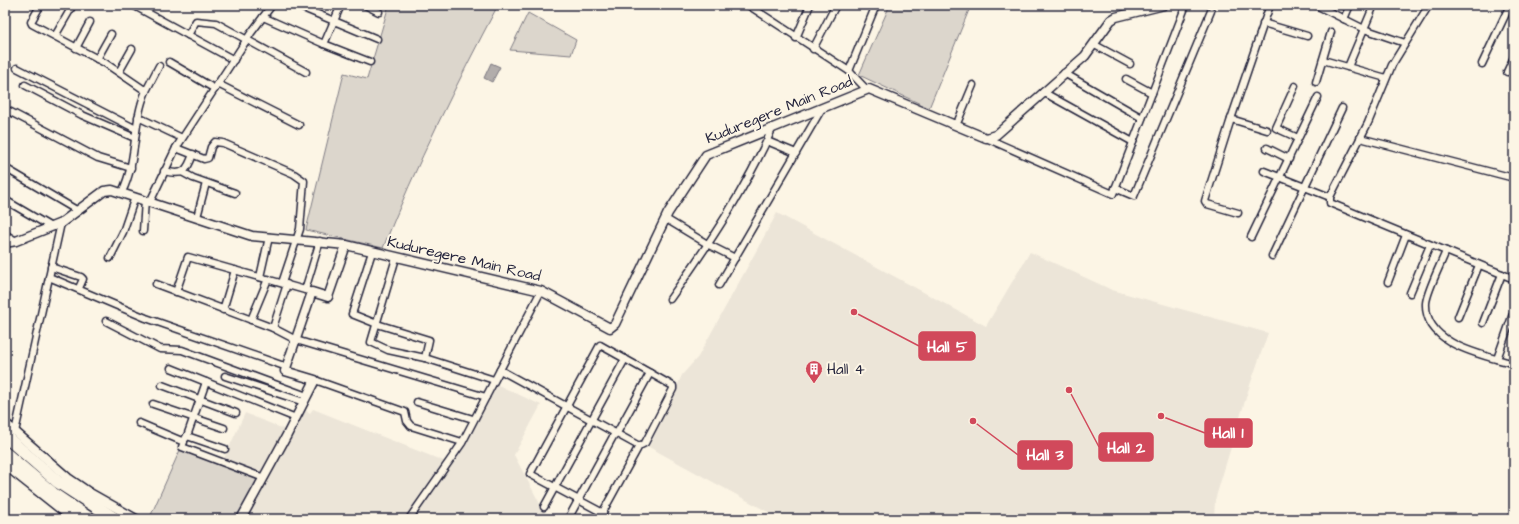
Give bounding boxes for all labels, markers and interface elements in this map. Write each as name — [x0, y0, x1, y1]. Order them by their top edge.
street label: Kuduregere Main Road — [702, 71, 856, 150]
street label: Kuduregere Main Road — [385, 231, 543, 288]
callout: Hall 5 — [919, 332, 975, 360]
text: Hall 5 — [927, 336, 968, 358]
building icon: Hall 4 — [804, 359, 824, 384]
place label: Hall 4 — [827, 359, 865, 380]
callout: Hall 1 — [1205, 419, 1252, 447]
text: Hall 1 — [1212, 422, 1245, 444]
callout: Hall 2 — [1099, 433, 1153, 461]
text: Hall 2 — [1107, 437, 1146, 459]
callout: Hall 3 — [1018, 441, 1072, 469]
text: Hall 3 — [1026, 444, 1065, 466]

